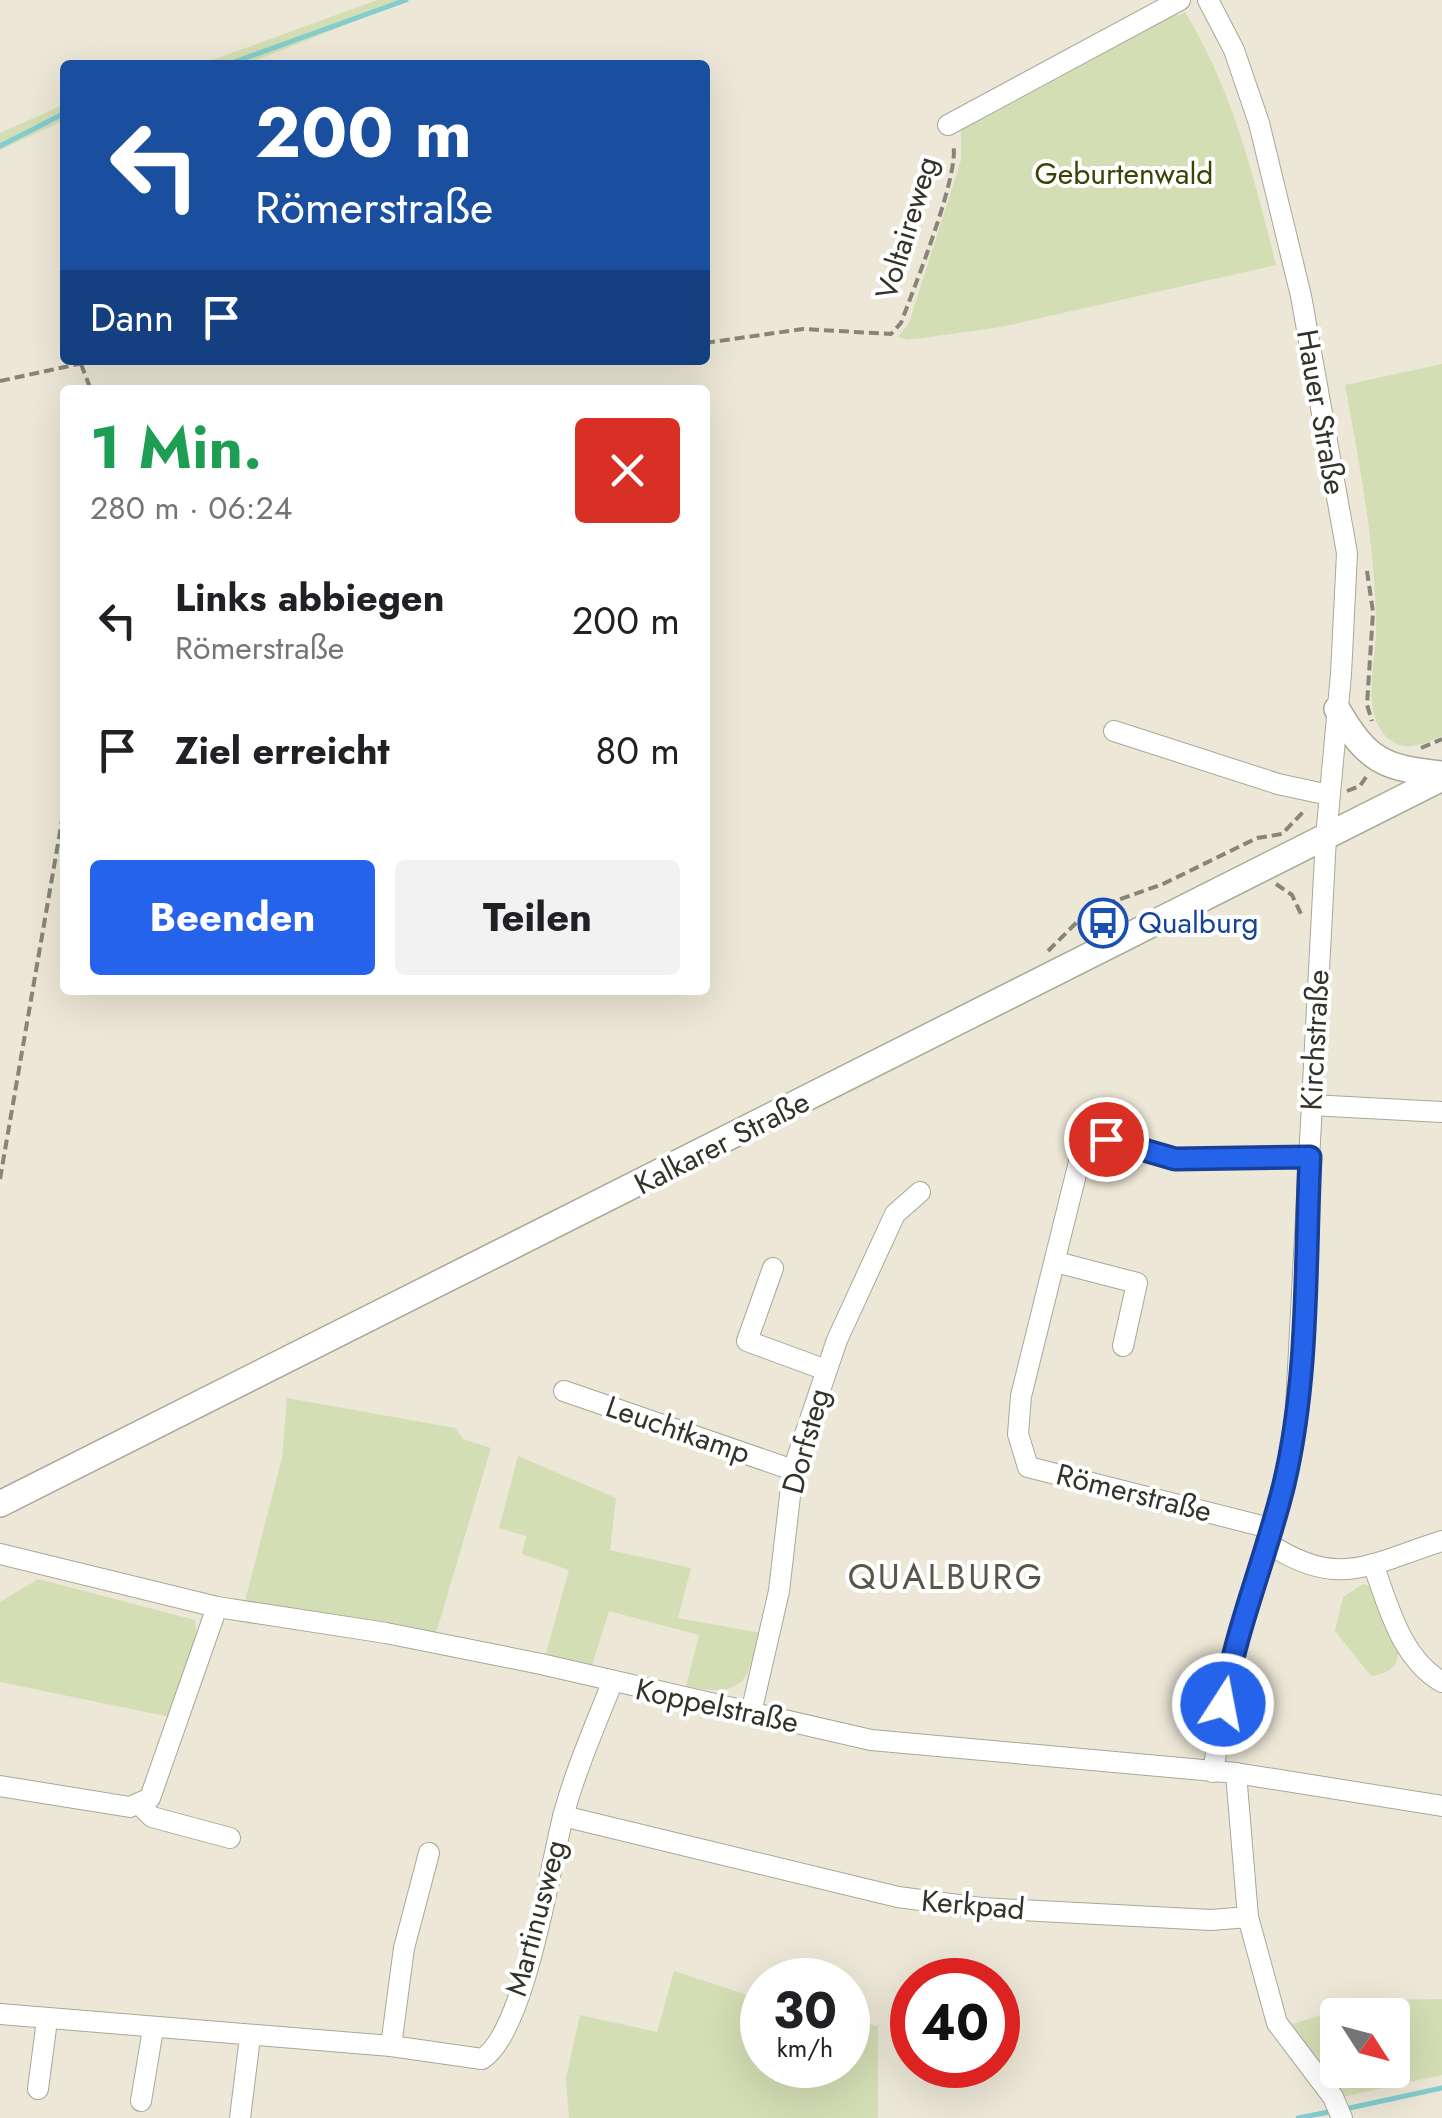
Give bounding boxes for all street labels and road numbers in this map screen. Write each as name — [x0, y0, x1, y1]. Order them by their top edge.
street label: Voltaireweg — [864, 151, 949, 305]
street label: Hauer Straße — [1286, 326, 1357, 498]
street label: Kirchstraße — [1289, 968, 1340, 1112]
street label: Kalkarer Straße — [627, 1080, 817, 1205]
street label: Dorfsteg — [771, 1383, 840, 1498]
street label: Leuchtkamp — [600, 1385, 756, 1474]
street label: Römerstraße — [1052, 1452, 1216, 1533]
street label: Koppelstraße — [632, 1667, 802, 1744]
street label: Martinusweg — [494, 1835, 577, 2001]
street label: Kerkpad — [920, 1879, 1027, 1930]

